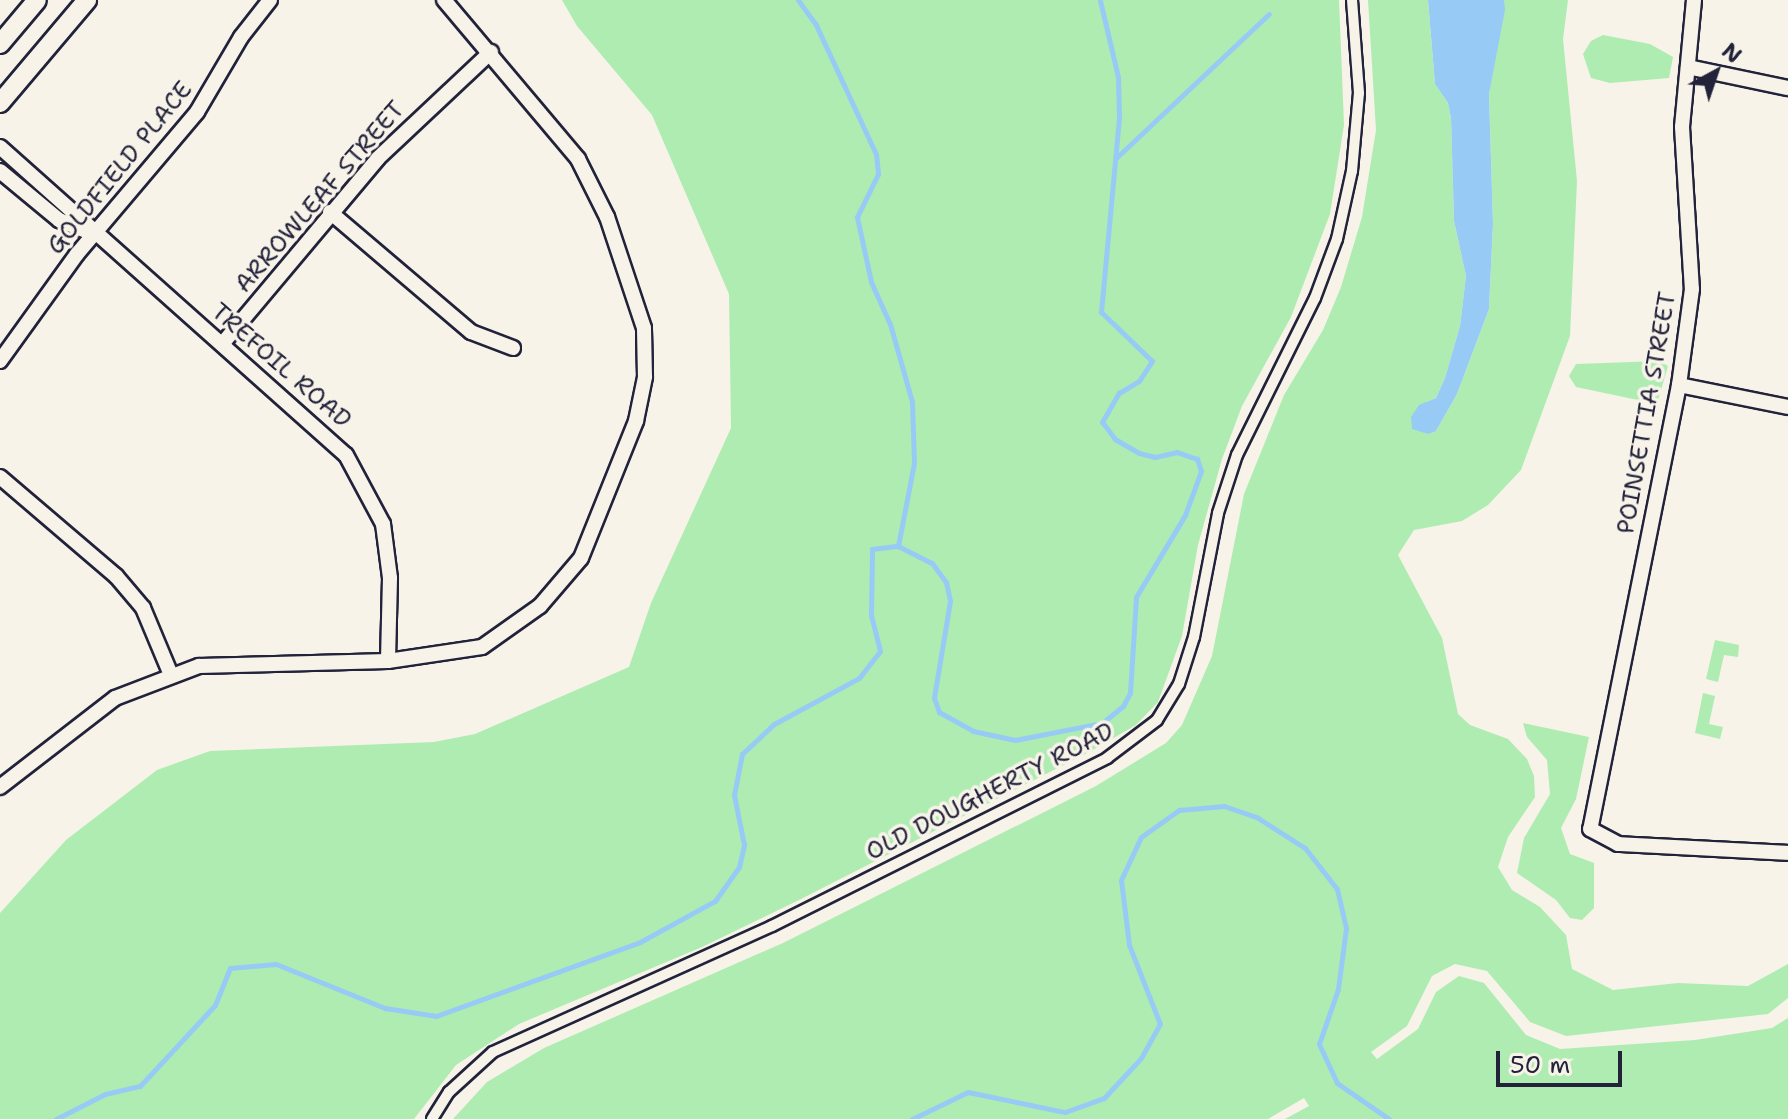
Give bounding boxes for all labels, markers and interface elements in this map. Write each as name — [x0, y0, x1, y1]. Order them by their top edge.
north arrow — [1676, 32, 1756, 112]
text: N — [1716, 37, 1748, 70]
street label: GOLDFIELD PLACE — [41, 76, 199, 260]
street label: ARROWLEAF STREET — [229, 95, 411, 299]
street label: POINSETTIA STREET — [1612, 290, 1682, 536]
street label: TREFOIL ROAD — [205, 297, 357, 435]
street label: OLD DOUGHERTY ROAD — [862, 717, 1118, 867]
scale bar — [1500, 1035, 1626, 1085]
text: 50 m — [1510, 1049, 1570, 1081]

